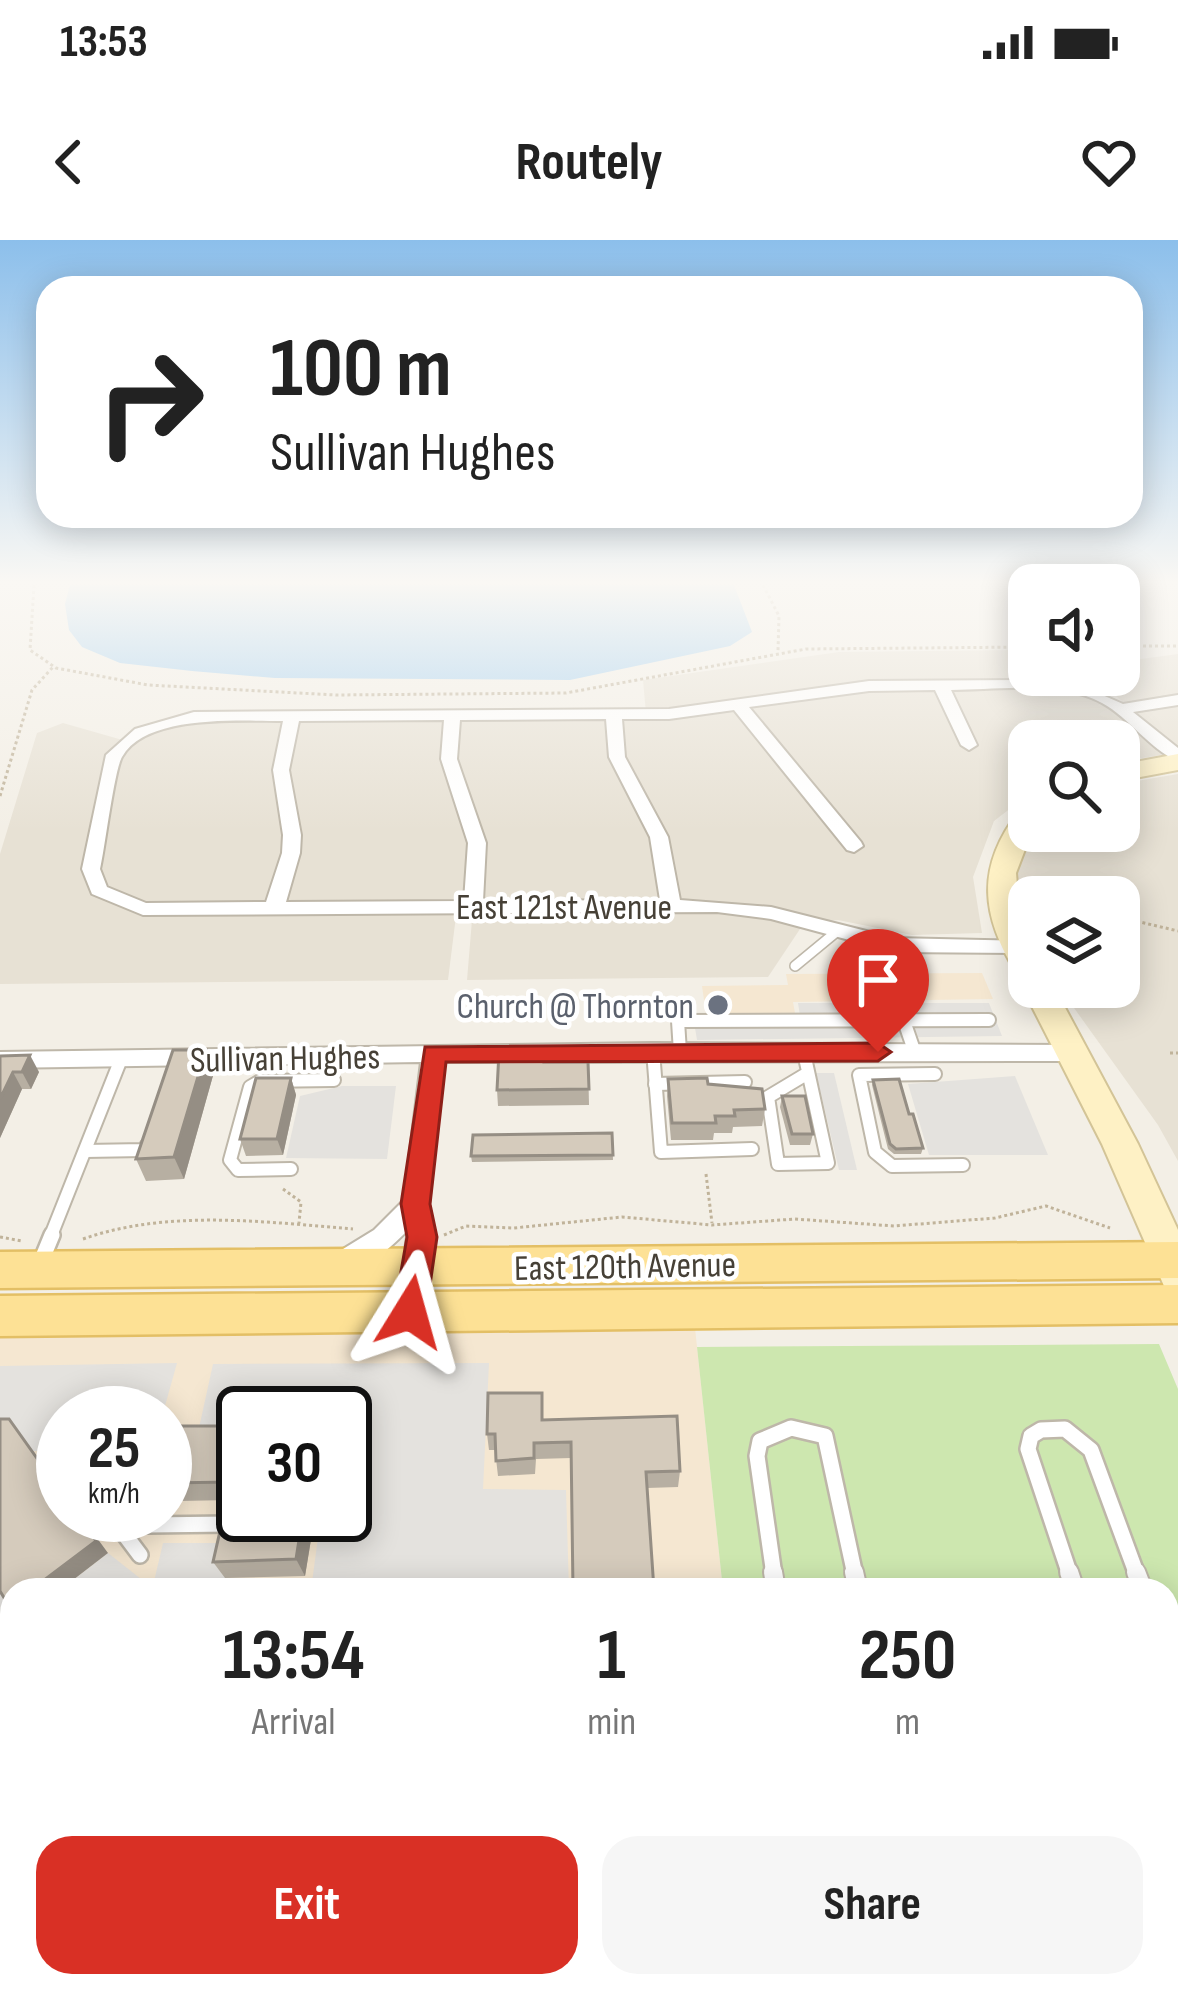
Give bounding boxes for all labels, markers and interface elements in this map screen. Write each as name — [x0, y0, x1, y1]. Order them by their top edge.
text: 13:53 — [60, 15, 148, 70]
icon: back — [36, 129, 102, 195]
icon: heart — [1076, 129, 1142, 195]
text: Routely — [515, 130, 663, 195]
text: 100 m — [270, 319, 452, 420]
icon: right — [72, 324, 228, 480]
text: Sullivan Hughes — [270, 421, 555, 486]
map controls — [1008, 564, 1140, 1008]
button: sound — [1008, 564, 1140, 696]
button: search — [1008, 720, 1140, 852]
button: layers — [1008, 876, 1140, 1008]
street label: East 121st Avenue — [456, 887, 672, 930]
pin — [827, 929, 929, 1052]
icon: arrive — [845, 947, 911, 1013]
place label: Church @ Thornton — [457, 986, 694, 1029]
marker: Church @ Thornton — [705, 992, 731, 1018]
street label: Sullivan Hughes — [190, 1036, 381, 1083]
street label: East 120th Avenue — [514, 1244, 736, 1291]
position arrow — [347, 1249, 473, 1375]
speed limit sign: 30 — [216, 1386, 372, 1542]
text: 25 — [88, 1413, 140, 1485]
text: km/h — [88, 1476, 140, 1512]
text: 13:54 — [223, 1613, 364, 1700]
text: 1 — [598, 1613, 626, 1700]
text: 250 — [859, 1613, 956, 1700]
text: Arrival — [252, 1699, 336, 1746]
text: min — [587, 1699, 636, 1746]
text: m — [895, 1699, 920, 1746]
button: Exit — [36, 1836, 578, 1974]
button: Share — [602, 1836, 1143, 1974]

